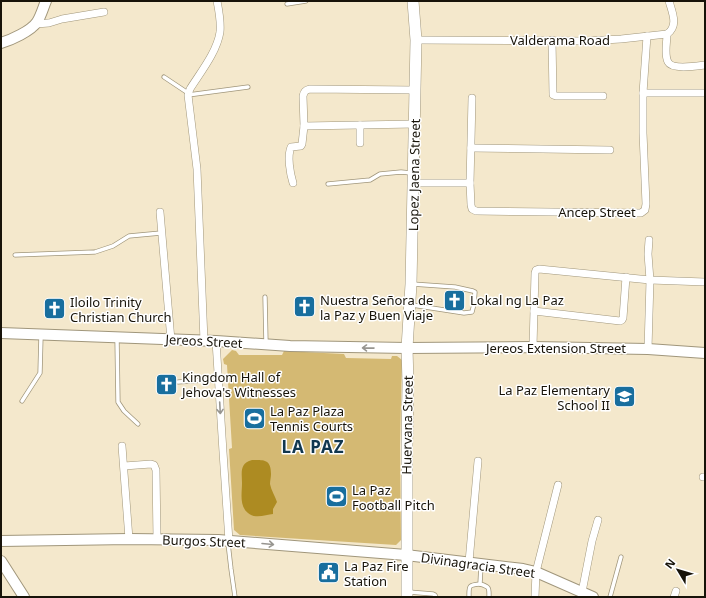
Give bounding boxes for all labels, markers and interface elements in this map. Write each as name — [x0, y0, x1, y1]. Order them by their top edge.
street label: Valderama Road — [510, 31, 610, 49]
street label: Lopez Jaena Street — [404, 118, 424, 231]
street label: Ancep Street — [558, 203, 636, 221]
church icon: Lokal ng La Paz — [441, 287, 467, 313]
place label: Nuestra Señora de la Paz y Buen Viaje — [320, 291, 433, 324]
place label: Lokal ng La Paz — [470, 291, 564, 309]
place label: Iloilo Trinity Christian Church — [70, 293, 172, 326]
church icon: Nuestra Señora de la Paz y Buen Viaje — [291, 294, 317, 320]
church icon: Iloilo Trinity Christian Church — [41, 296, 67, 322]
street label: Jereos Street — [163, 330, 243, 352]
street label: Jereos Extension Street — [484, 339, 626, 357]
one-way arrow — [362, 344, 375, 352]
place label: Kingdom Hall of Jehova's Witnesses — [180, 368, 296, 401]
church icon: Kingdom Hall of Jehova's Witnesses — [154, 371, 180, 397]
street label: Huervana Street — [397, 375, 417, 475]
place label: La Paz Elementary School II — [498, 381, 610, 414]
school or university icon: La Paz Elementary School II — [612, 384, 638, 410]
one-way arrow — [216, 401, 224, 414]
place label: La Paz Plaza Tennis Courts — [270, 402, 353, 435]
sports icon: La Paz Plaza Tennis Courts — [242, 405, 268, 431]
district label: LA PAZ — [281, 435, 345, 458]
place label: La Paz Football Pitch — [352, 481, 435, 514]
sports icon: La Paz Football Pitch — [324, 484, 350, 510]
street label: Burgos Street — [162, 531, 246, 551]
one-way arrow — [261, 540, 274, 547]
street label: Divinagracia Street — [420, 548, 537, 582]
north arrow — [658, 550, 698, 590]
text: N — [661, 555, 678, 572]
place label: La Paz Fire Station — [344, 557, 409, 590]
public building icon: La Paz Fire Station — [315, 560, 341, 586]

